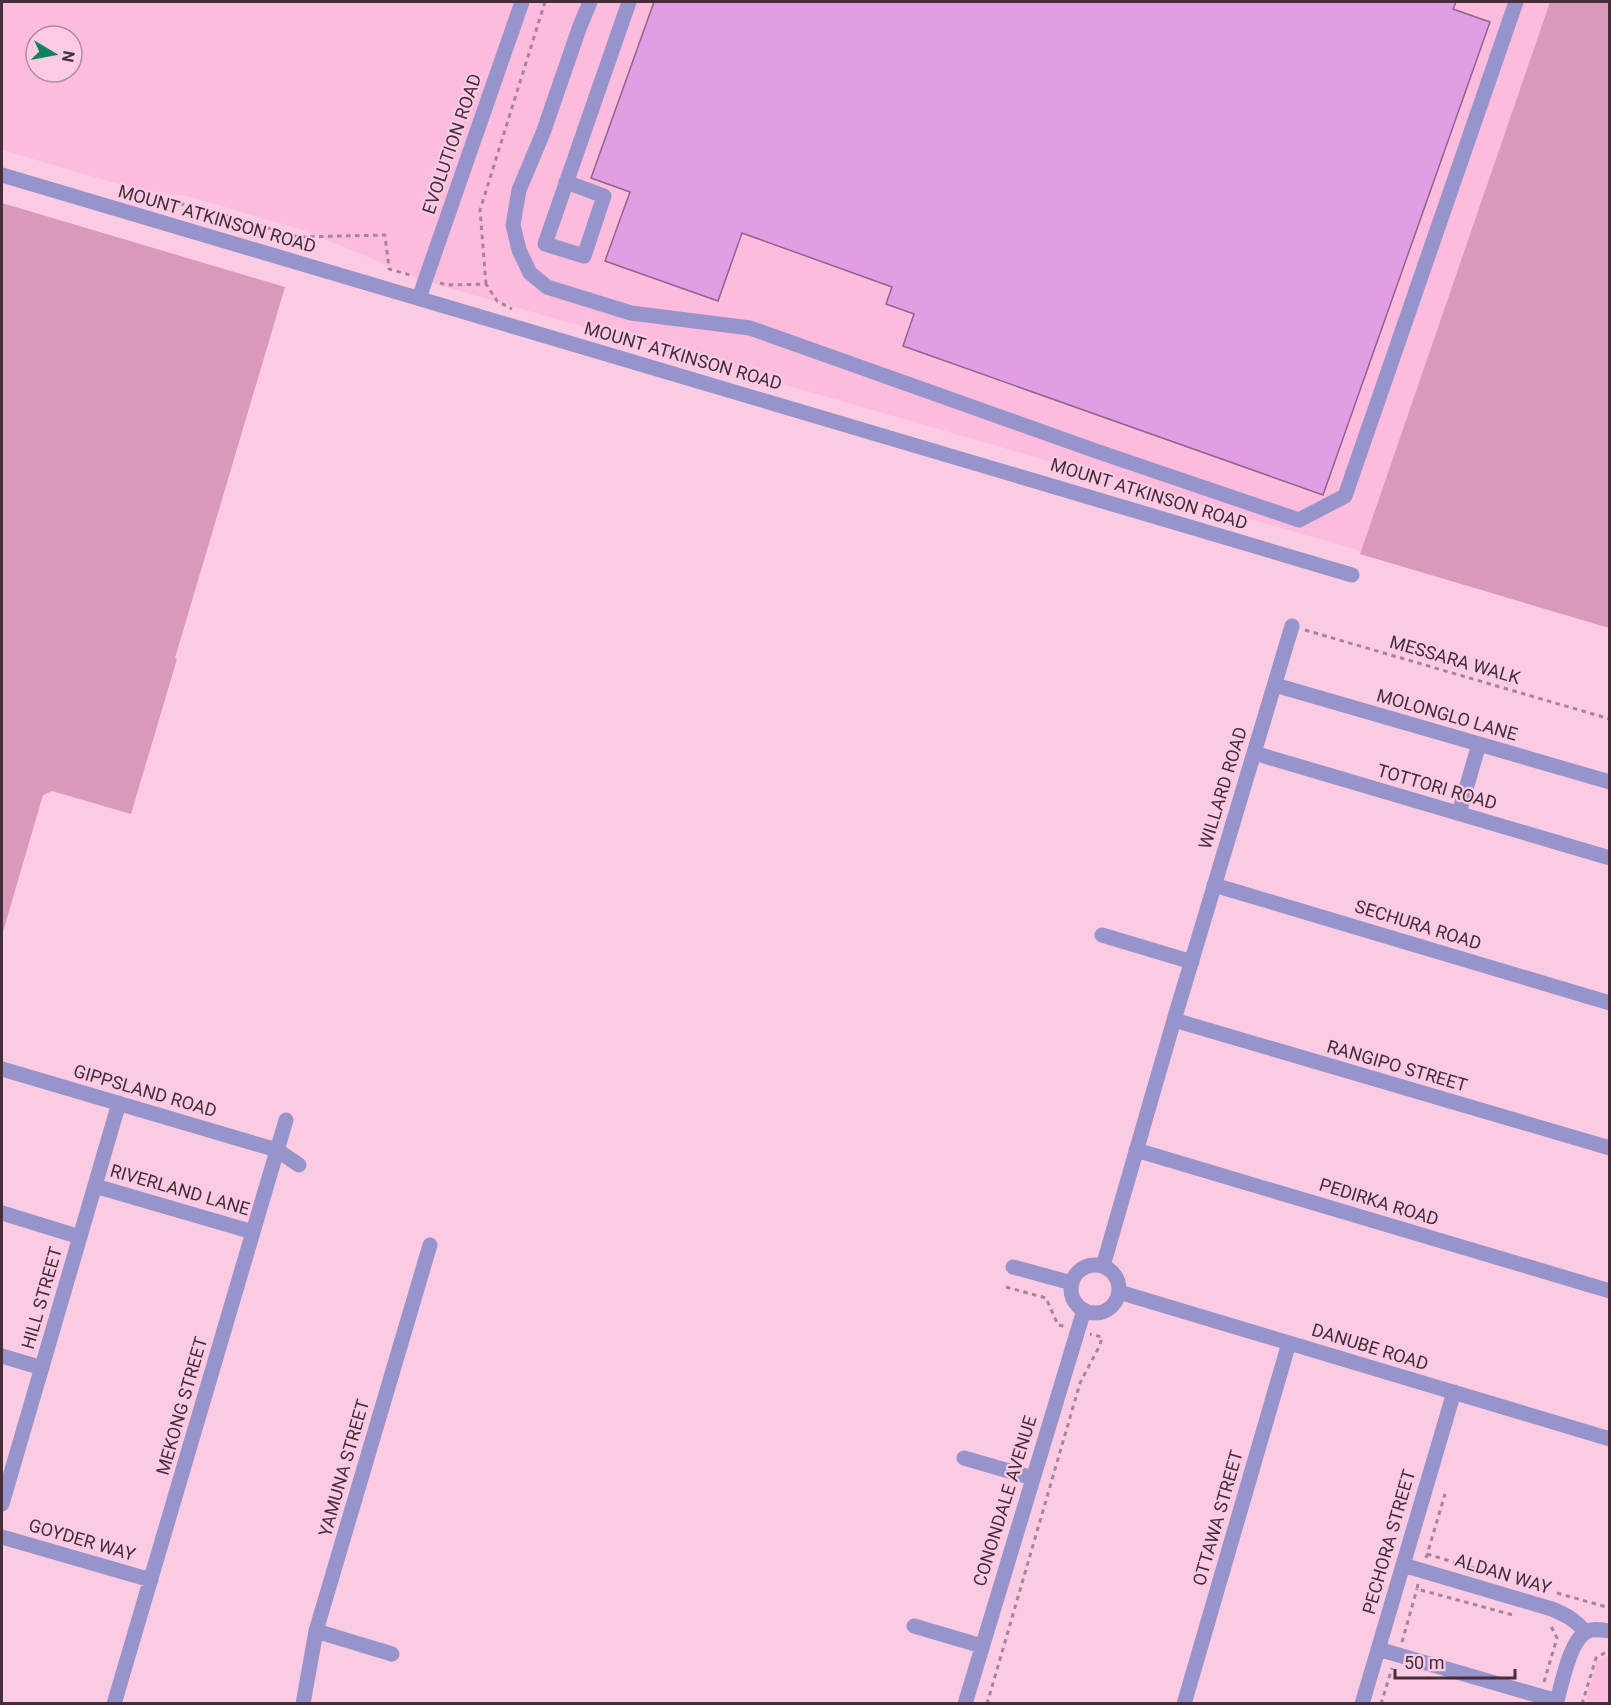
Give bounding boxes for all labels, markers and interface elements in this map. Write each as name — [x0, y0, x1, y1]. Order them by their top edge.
north arrow — [24, 24, 84, 84]
text: N — [58, 49, 79, 64]
street label: EVOLUTION ROAD — [418, 71, 485, 217]
street label: MOUNT ATKINSON ROAD — [116, 180, 318, 257]
street label: MOUNT ATKINSON ROAD — [582, 317, 784, 394]
street label: MOUNT ATKINSON ROAD — [1048, 454, 1250, 534]
street label: MESSARA WALK — [1388, 631, 1523, 688]
street label: MOLONGLO LANE — [1374, 684, 1520, 745]
street label: WILLARD ROAD — [1194, 724, 1251, 851]
street label: TOTTORI ROAD — [1375, 759, 1499, 814]
street label: SECHURA ROAD — [1352, 895, 1484, 954]
street label: RANGIPO STREET — [1325, 1035, 1470, 1096]
street label: GIPPSLAND ROAD — [71, 1060, 219, 1121]
street label: RIVERLAND LANE — [108, 1160, 252, 1219]
street label: PEDIRKA ROAD — [1317, 1173, 1441, 1230]
street label: HILL STREET — [17, 1244, 66, 1351]
street label: DANUBE ROAD — [1309, 1319, 1431, 1374]
street label: MEKONG STREET — [152, 1334, 211, 1477]
street label: YAMUNA STREET — [314, 1396, 373, 1539]
street label: CONONDALE AVENUE — [969, 1413, 1040, 1589]
street label: OTTAWA STREET — [1188, 1447, 1247, 1588]
street label: PECHORA STREET — [1358, 1467, 1419, 1617]
street label: GOYDER WAY — [26, 1514, 138, 1565]
street label: ALDAN WAY — [1453, 1549, 1554, 1598]
scale bar — [1395, 1642, 1515, 1680]
text: 50 m — [1404, 1652, 1444, 1673]

